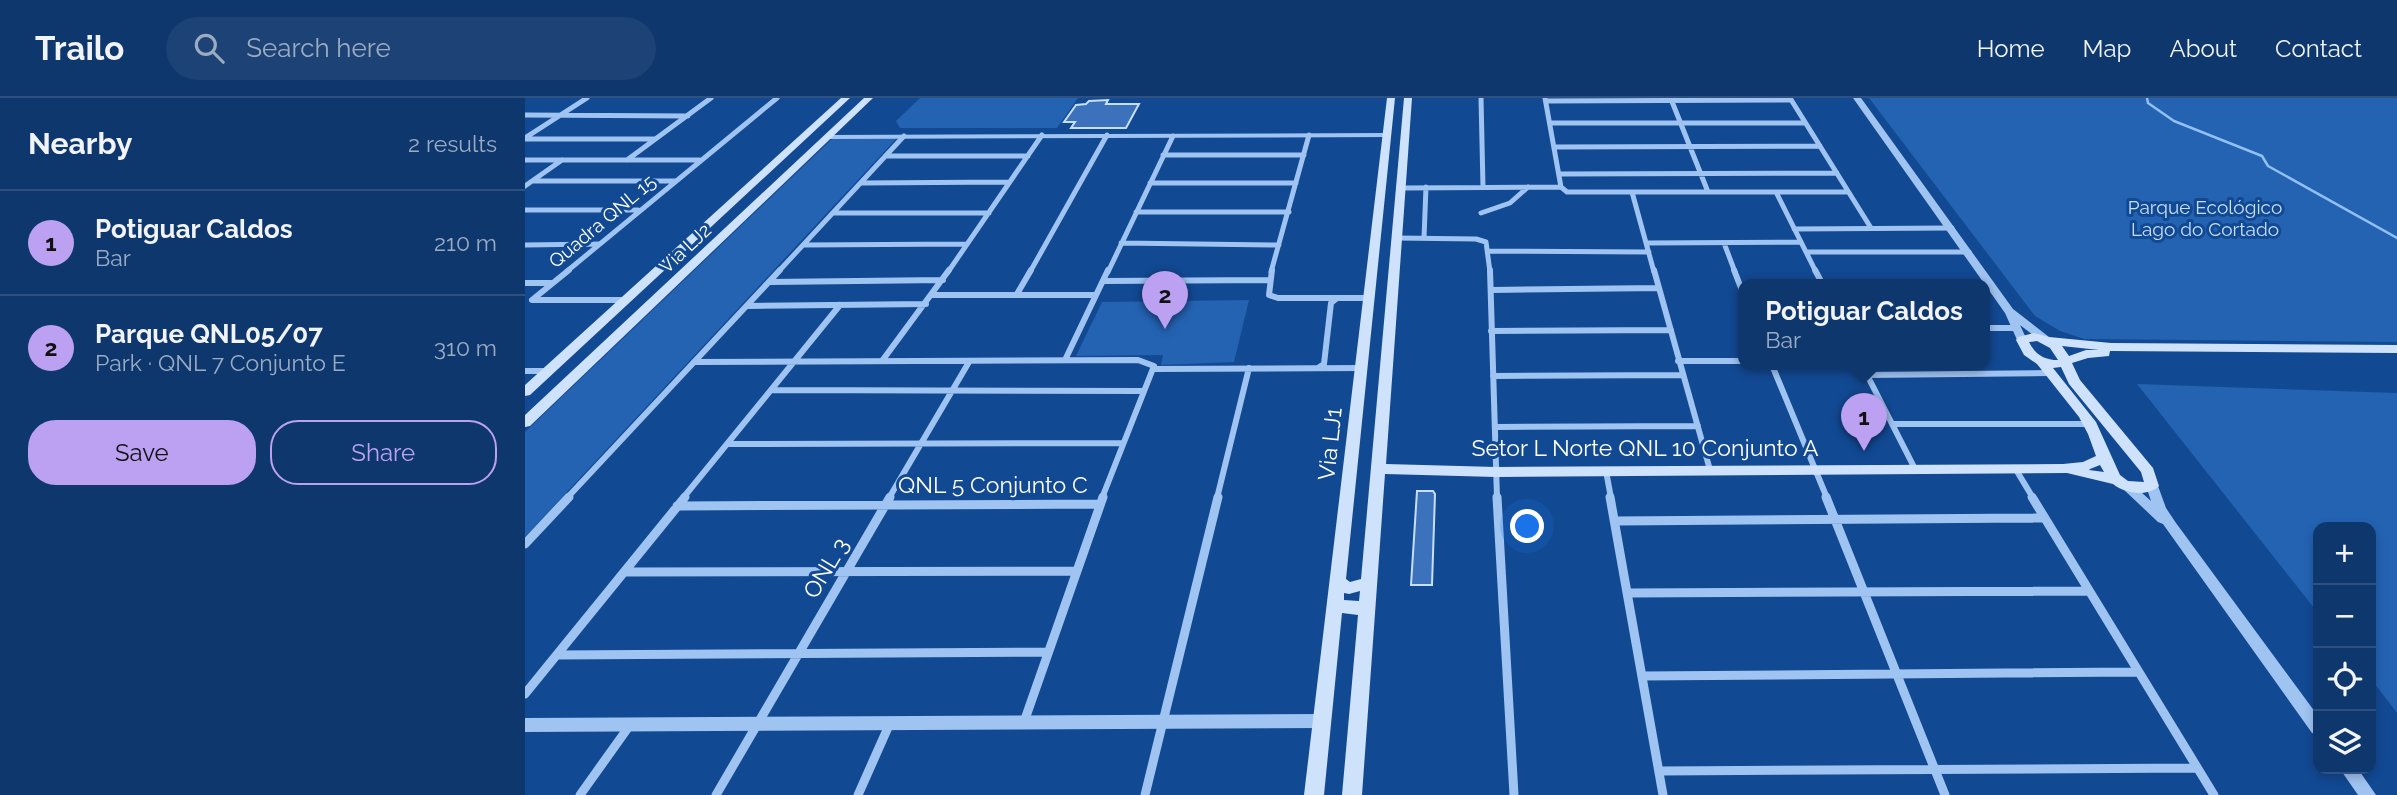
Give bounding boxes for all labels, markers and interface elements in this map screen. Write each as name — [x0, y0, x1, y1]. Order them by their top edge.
search box — [166, 17, 656, 80]
text: Trailo — [35, 29, 124, 68]
icon: search — [190, 29, 228, 67]
text: Search here — [246, 33, 391, 63]
text: Home — [1977, 34, 2045, 63]
text: Map — [2083, 34, 2131, 63]
text: About — [2169, 34, 2237, 63]
text: Contact — [2275, 34, 2362, 63]
text: Nearby — [28, 126, 132, 161]
text: 2 results — [408, 130, 497, 157]
street label: Quadra QNL 15 — [544, 170, 660, 272]
park label: Parque Ecológico Lago do Cortado — [2128, 196, 2282, 240]
text: Potiguar Caldos — [95, 214, 293, 244]
street label: Via LJ2 — [655, 219, 715, 277]
text: 1 — [45, 229, 57, 256]
text: 210 m — [434, 229, 497, 256]
text: Bar — [95, 244, 131, 271]
pin: 2 — [1142, 271, 1188, 329]
popup — [1738, 279, 1990, 370]
text: Potiguar Caldos — [1765, 296, 1963, 326]
text: Parque QNL05/07 — [95, 319, 323, 349]
text: Bar — [1765, 326, 1801, 353]
text: 2 — [45, 334, 57, 361]
text: 310 m — [434, 334, 497, 361]
text: Park · QNL 7 Conjunto E — [95, 349, 346, 376]
pin: 1 — [1841, 393, 1887, 451]
street label: Via LJ1 — [1312, 406, 1347, 482]
button: Save — [28, 420, 256, 485]
button: Share — [270, 420, 497, 485]
street label: Setor L Norte QNL 10 Conjunto A — [1471, 434, 1819, 461]
street label: QNL 5 Conjunto C — [898, 471, 1088, 498]
your location — [1510, 509, 1544, 543]
map controls — [2313, 522, 2376, 774]
button: + — [2313, 522, 2376, 585]
street label: ONL 3 — [797, 533, 854, 603]
button: − — [2313, 585, 2376, 648]
button: locate — [2313, 648, 2376, 711]
button: layers — [2313, 711, 2376, 774]

